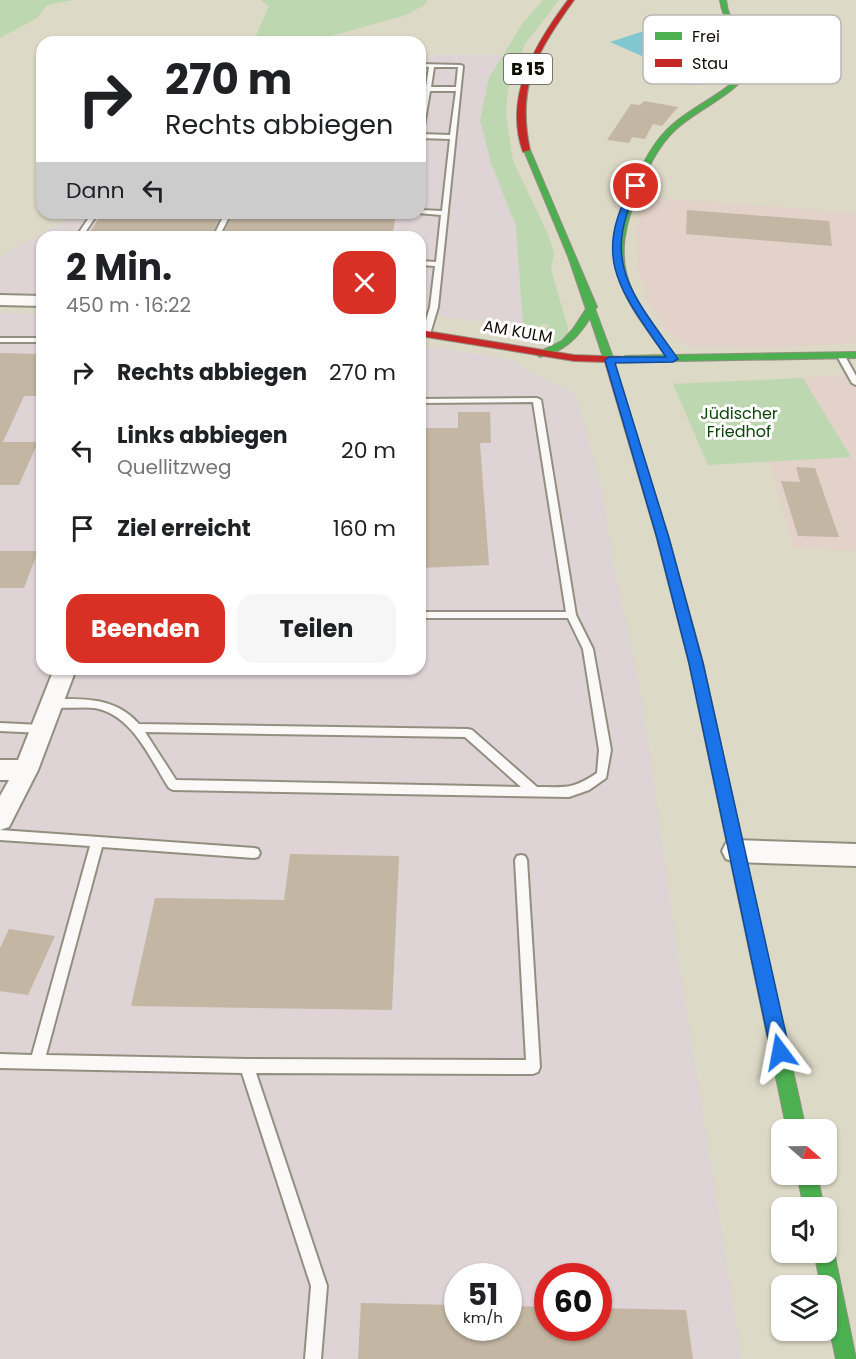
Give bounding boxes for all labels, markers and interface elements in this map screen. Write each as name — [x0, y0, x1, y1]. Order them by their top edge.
legend — [643, 15, 841, 84]
text: Frei — [692, 25, 720, 48]
text: 270 m — [165, 50, 292, 109]
text: Stau — [692, 52, 728, 75]
road number: B 15 — [504, 54, 552, 84]
icon: right — [66, 60, 144, 138]
text: Rechts abbiegen — [165, 106, 393, 143]
pin — [610, 160, 661, 211]
icon: arrive — [619, 169, 652, 202]
icon: left — [137, 174, 170, 207]
text: Dann — [66, 175, 125, 206]
text: 2 Min. — [66, 242, 172, 293]
button: close — [333, 251, 396, 314]
text: 450 m · 16:22 — [66, 291, 191, 319]
street label: AM KULM — [481, 314, 554, 349]
icon: right — [66, 356, 99, 389]
text: Rechts abbiegen — [117, 357, 307, 388]
text: 270 m — [329, 357, 396, 388]
park label: Jüdischer Friedhof — [700, 402, 778, 443]
text: Links abbiegen — [117, 420, 288, 451]
icon: left — [66, 434, 99, 467]
text: 20 m — [341, 435, 396, 466]
text: Quellitzweg — [117, 453, 231, 481]
icon: arrive — [66, 512, 99, 545]
text: Ziel erreicht — [117, 513, 251, 544]
text: 160 m — [333, 513, 396, 544]
button: Beenden — [66, 594, 225, 663]
button: Teilen — [237, 594, 396, 663]
position arrow — [748, 1020, 812, 1084]
north arrow — [771, 1119, 837, 1185]
map controls — [771, 1119, 837, 1341]
button: sound — [771, 1197, 837, 1263]
speed limit sign: 60 — [534, 1263, 612, 1341]
text: 51 — [468, 1273, 498, 1316]
button: layers — [771, 1275, 837, 1341]
text: km/h — [463, 1307, 503, 1328]

